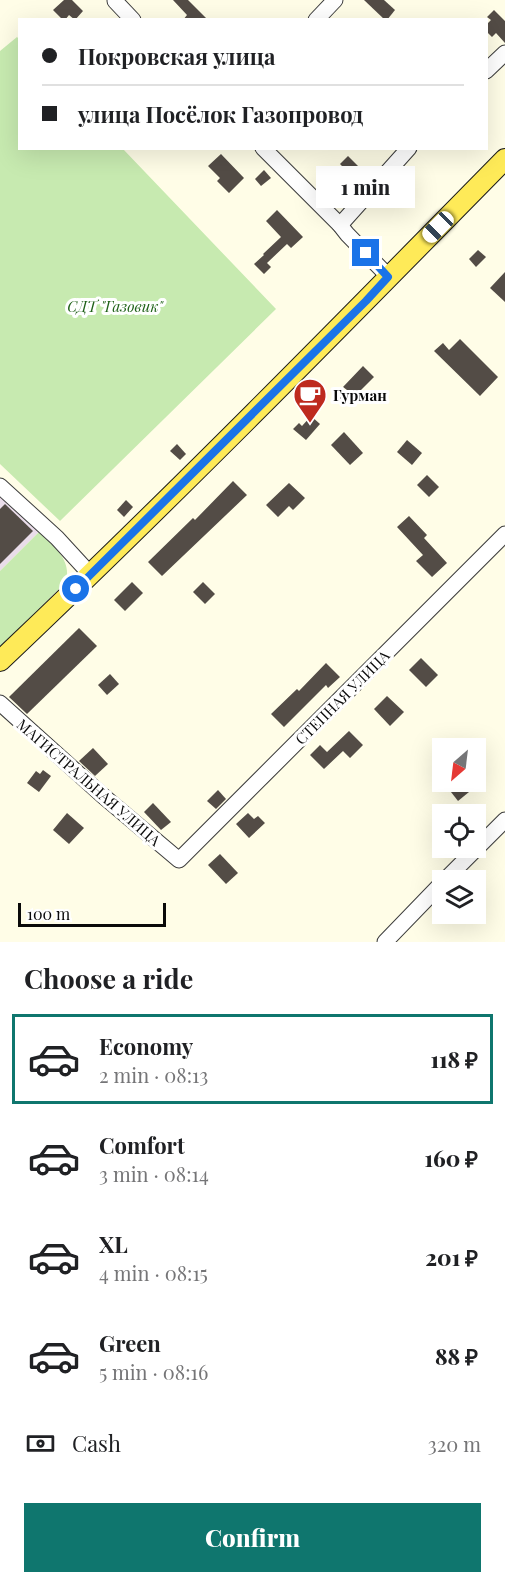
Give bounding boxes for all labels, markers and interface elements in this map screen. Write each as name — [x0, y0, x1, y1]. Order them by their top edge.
text: Покровская улица — [78, 41, 275, 71]
text: улица Посёлок Газопровод — [78, 99, 363, 129]
callout: 1 min — [316, 166, 416, 208]
text: 1 min — [341, 173, 390, 200]
car — [419, 208, 457, 246]
route end — [352, 239, 379, 266]
park label: СДТ "Газовик" — [67, 296, 164, 316]
cafe icon: Гурман — [292, 377, 328, 424]
place label: Гурман — [333, 385, 387, 405]
route start — [62, 575, 89, 602]
street label: СТЕПНАЯ УЛИЦА — [290, 645, 394, 749]
street label: МАГИСТРАЛЬНАЯ УЛИЦА — [13, 714, 165, 850]
north arrow — [432, 738, 486, 792]
map controls — [432, 738, 486, 924]
button: locate — [432, 804, 486, 858]
button: layers — [432, 870, 486, 924]
scale bar — [18, 900, 166, 928]
text: 100 m — [27, 903, 70, 924]
text: Choose a ride — [24, 960, 193, 996]
text: Economy — [99, 1031, 193, 1061]
icon: car — [27, 1032, 81, 1086]
text: 118 ₽ — [430, 1044, 478, 1074]
text: 2 min · 08:13 — [99, 1061, 208, 1088]
text: Comfort — [99, 1130, 185, 1160]
icon: car — [27, 1131, 81, 1185]
text: 160 ₽ — [424, 1143, 478, 1173]
text: 3 min · 08:14 — [99, 1160, 209, 1187]
text: XL — [99, 1229, 128, 1259]
icon: car — [27, 1230, 81, 1284]
text: 201 ₽ — [425, 1242, 478, 1272]
text: 4 min · 08:15 — [99, 1259, 208, 1286]
text: Green — [99, 1328, 161, 1358]
icon: car — [27, 1329, 81, 1383]
text: 88 ₽ — [435, 1341, 478, 1371]
text: 5 min · 08:16 — [99, 1358, 208, 1385]
icon: cash — [24, 1427, 57, 1460]
text: Cash — [72, 1428, 121, 1458]
text: 320 m — [428, 1430, 481, 1457]
button: Confirm — [24, 1503, 481, 1572]

